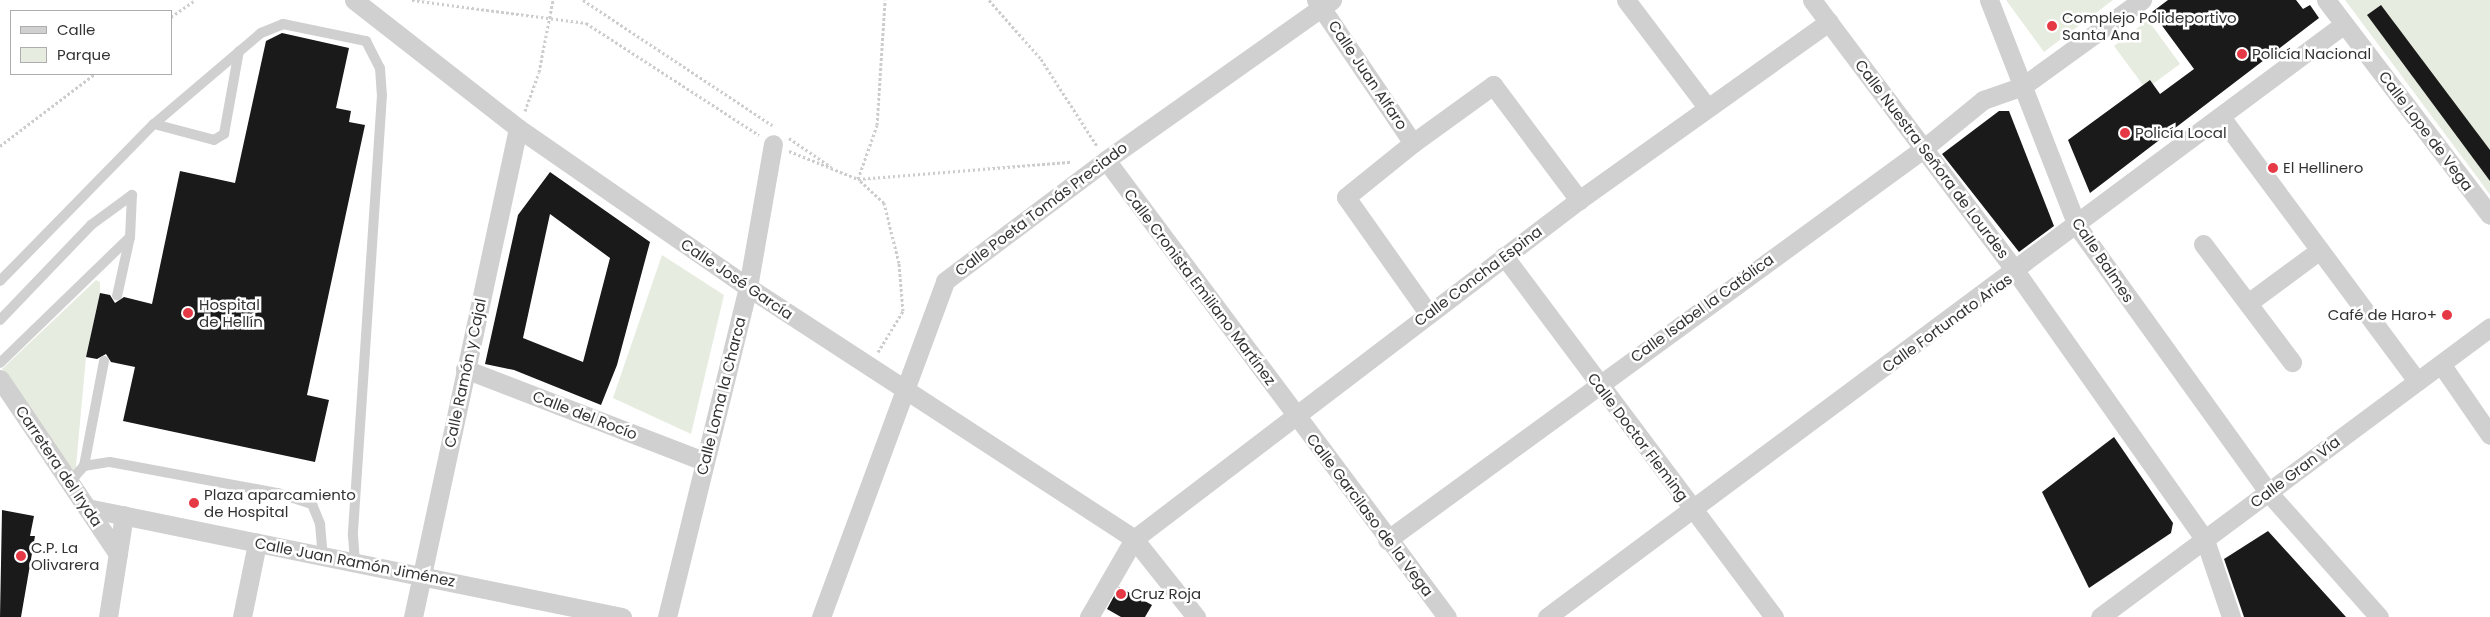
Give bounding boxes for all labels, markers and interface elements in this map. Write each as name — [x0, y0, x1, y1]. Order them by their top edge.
place label: Complejo Polideportivo Santa Ana — [2062, 8, 2237, 43]
legend — [10, 10, 172, 75]
street label: Calle Juan Alfaro — [1325, 17, 1411, 133]
text: Calle — [57, 19, 95, 40]
marker: Complejo Polideportivo Santa Ana — [2046, 20, 2058, 32]
text: Parque — [57, 44, 110, 65]
place label: Policía Nacional — [2252, 45, 2371, 63]
marker: Policía Nacional — [2236, 48, 2248, 60]
street label: Calle Nuestra Señora de Lourdes — [1851, 56, 2013, 262]
street label: Calle Lope de Vega — [2375, 68, 2477, 194]
place label: Policía Local — [2135, 124, 2227, 142]
marker: Policía Local — [2119, 127, 2131, 139]
street label: Calle Poeta Tomás Preciado — [951, 138, 1131, 280]
place label: El Hellinero — [2283, 159, 2363, 177]
marker: El Hellinero — [2267, 162, 2279, 174]
street label: Calle Cronista Emiliano Martínez — [1120, 185, 1280, 389]
street label: Calle Balmes — [2068, 214, 2138, 306]
street label: Calle Concha Espina — [1411, 222, 1545, 330]
street label: Calle José García — [677, 235, 797, 323]
street label: Calle Isabel la Católica — [1627, 250, 1777, 366]
street label: Calle Fortunato Arias — [1878, 270, 2016, 376]
place label: Hospital de Hellín — [199, 295, 263, 330]
street label: Calle Ramón y Cajal — [440, 297, 490, 449]
marker: Hospital de Hellín — [181, 306, 195, 320]
place label: Café de Haro+ — [2328, 306, 2437, 324]
marker: Café de Haro+ — [2441, 309, 2453, 321]
street label: Calle Loma la Charca — [693, 315, 749, 477]
street label: Calle Doctor Fleming — [1584, 369, 1692, 505]
street label: Calle del Rocío — [530, 387, 640, 443]
street label: Carretera del Iryda — [12, 402, 106, 530]
street label: Calle Garcilaso de la Vega — [1303, 430, 1437, 600]
street label: Calle Gran Vía — [2247, 432, 2343, 512]
place label: Plaza aparcamiento de Hospital — [204, 485, 356, 520]
marker: Plaza aparcamiento de Hospital — [188, 497, 200, 509]
street label: Calle Juan Ramón Jiménez — [253, 534, 457, 590]
place label: C.P. La Olivarera — [31, 538, 99, 573]
marker: C.P. La Olivarera — [15, 550, 27, 562]
place label: Cruz Roja — [1131, 585, 1201, 603]
marker: Cruz Roja — [1115, 588, 1127, 600]

